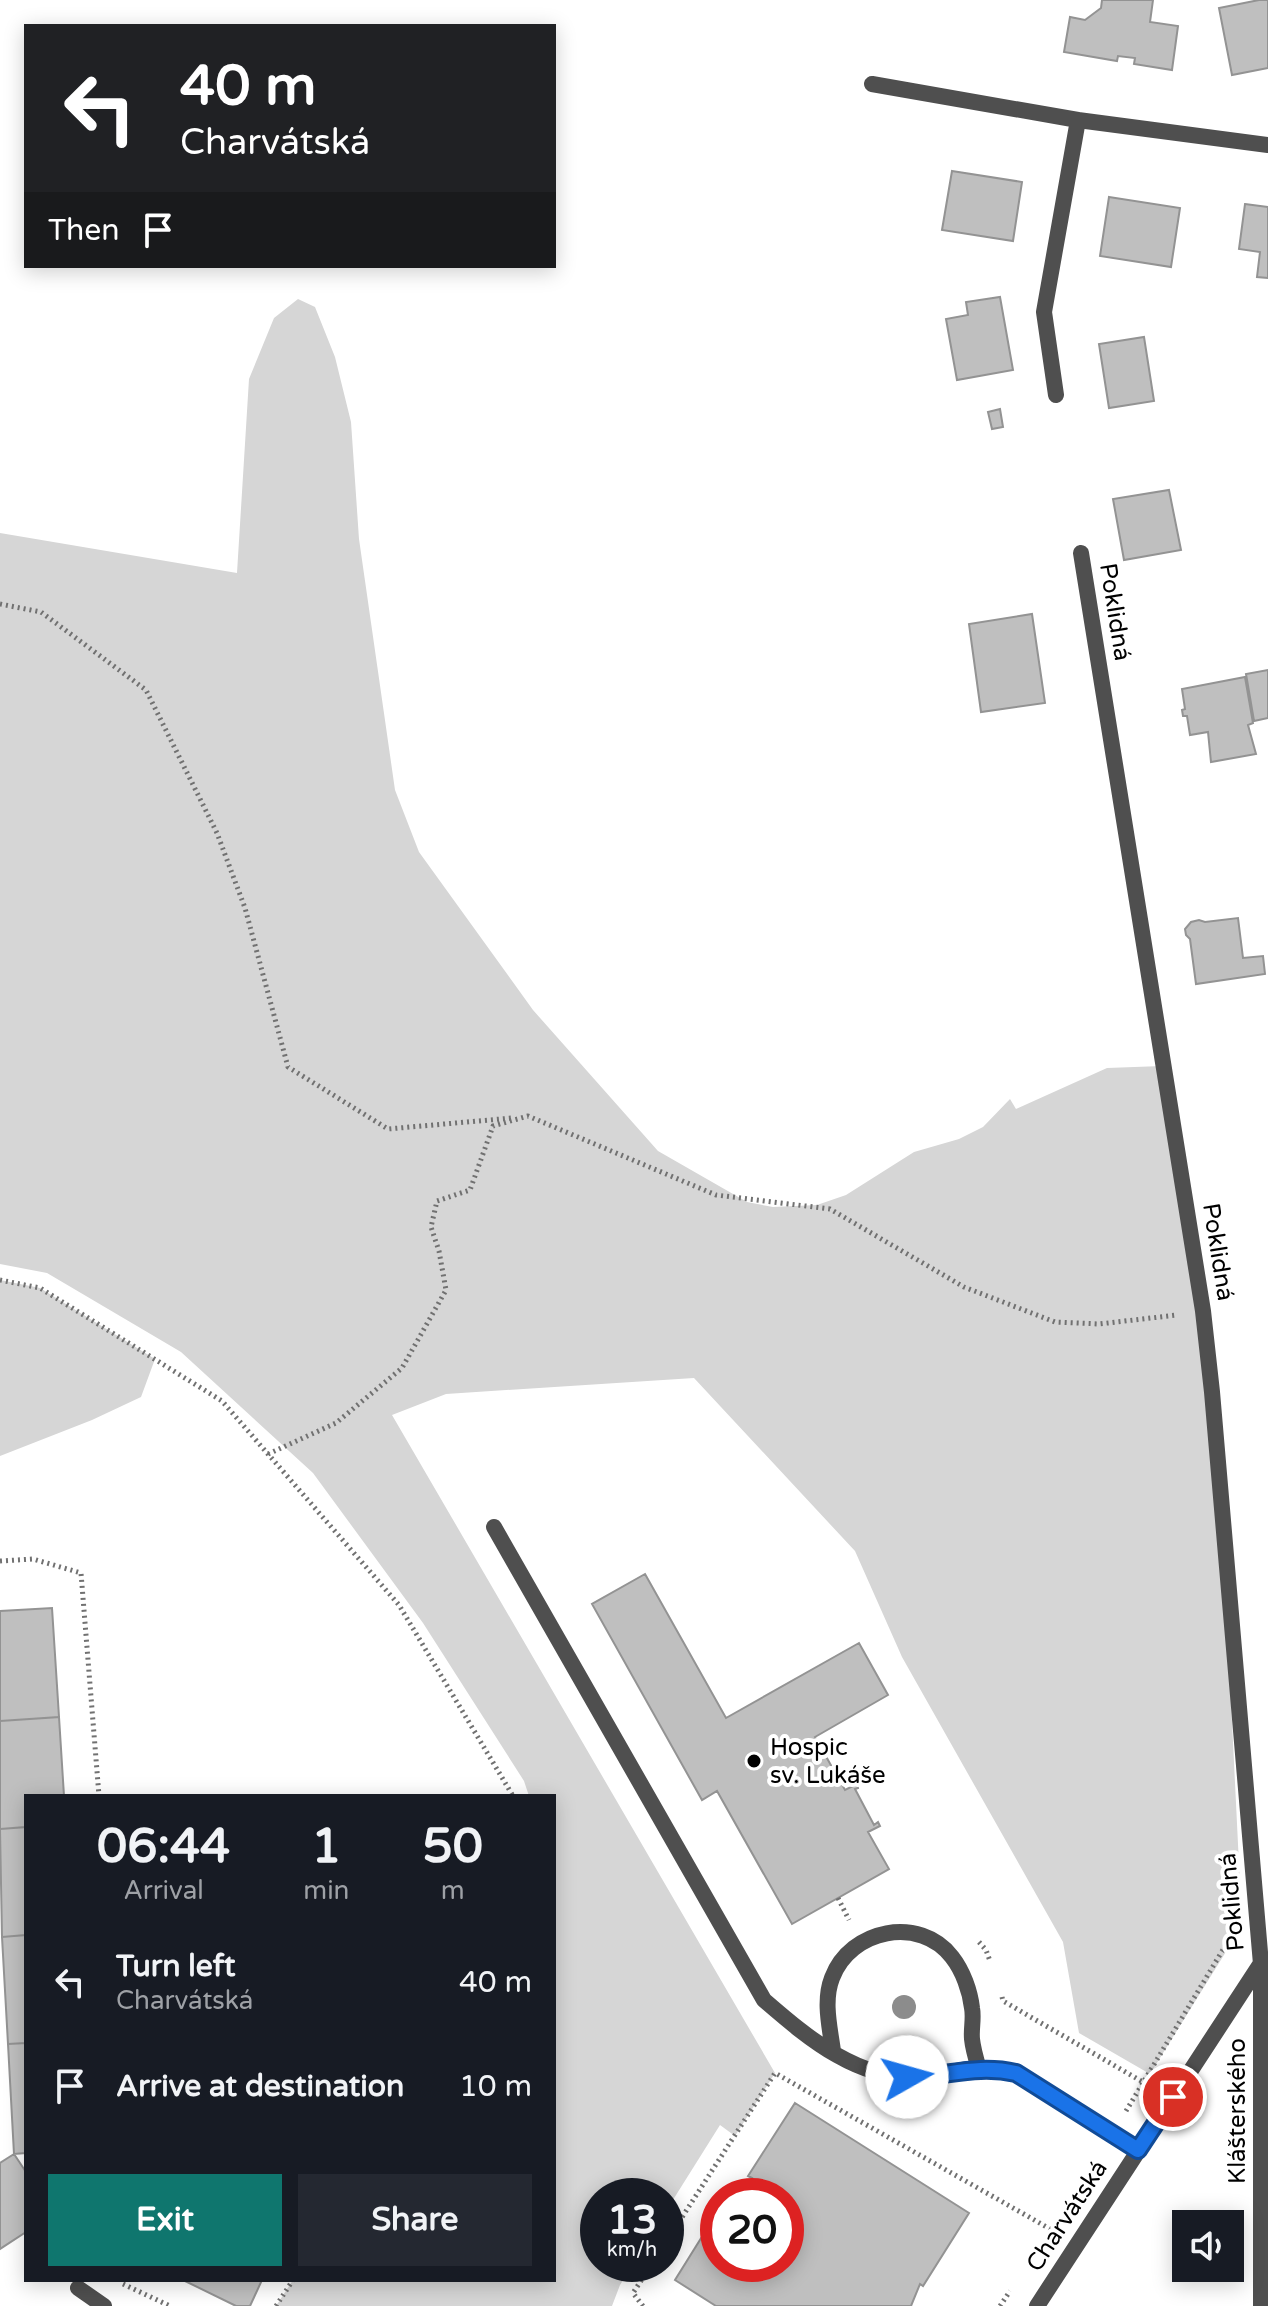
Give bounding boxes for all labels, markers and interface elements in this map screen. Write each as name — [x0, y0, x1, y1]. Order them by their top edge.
text: 40 m — [180, 53, 316, 120]
icon: left — [48, 56, 152, 160]
text: Charvátská — [180, 121, 370, 164]
icon: arrive — [136, 208, 180, 252]
text: Then — [48, 212, 120, 249]
street label: Poklidná — [1093, 561, 1137, 663]
street label: Poklidná — [1196, 1201, 1240, 1303]
place label: Hospic sv. Lukáše — [770, 1733, 886, 1790]
marker: Hospic sv. Lukáše — [745, 1752, 763, 1770]
text: 06:44 — [97, 1818, 230, 1876]
text: 1 — [311, 1818, 341, 1876]
text: 50 — [423, 1818, 483, 1876]
street label: Poklidná — [1213, 1852, 1251, 1952]
text: Arrival — [123, 1875, 204, 1906]
text: min — [303, 1875, 349, 1906]
text: m — [441, 1875, 465, 1906]
text: Turn left — [116, 1948, 235, 1985]
icon: left — [48, 1960, 92, 2004]
text: 40 m — [459, 1964, 532, 2001]
text: Charvátská — [116, 1985, 253, 2016]
position arrow — [865, 2035, 949, 2119]
street label: Klášterského — [1223, 2038, 1252, 2184]
pin — [1139, 2063, 1207, 2131]
icon: arrive — [48, 2064, 92, 2108]
text: Arrive at destination — [116, 2068, 404, 2105]
text: 10 m — [459, 2068, 532, 2105]
icon: arrive — [1151, 2075, 1195, 2119]
street label: Charvátská — [1020, 2155, 1114, 2277]
button: Exit — [48, 2174, 282, 2266]
button: Share — [298, 2174, 532, 2266]
speed limit sign: 20 — [700, 2178, 804, 2282]
text: 13 — [607, 2196, 657, 2244]
map controls — [1172, 2210, 1244, 2282]
button: sound — [1172, 2210, 1244, 2282]
text: km/h — [607, 2238, 657, 2262]

